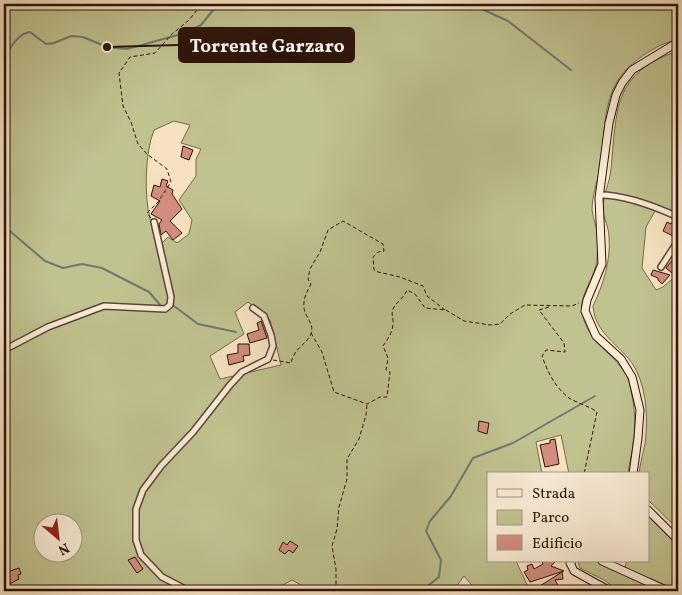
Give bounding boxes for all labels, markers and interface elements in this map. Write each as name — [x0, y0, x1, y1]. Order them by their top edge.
callout: Torrente Garzaro — [179, 28, 354, 62]
text: Torrente Garzaro — [189, 34, 345, 60]
legend — [487, 472, 650, 562]
text: Strada — [532, 484, 575, 505]
text: Parco — [532, 508, 569, 529]
north arrow — [32, 512, 82, 562]
text: Edificio — [532, 534, 583, 555]
text: N — [54, 537, 72, 559]

